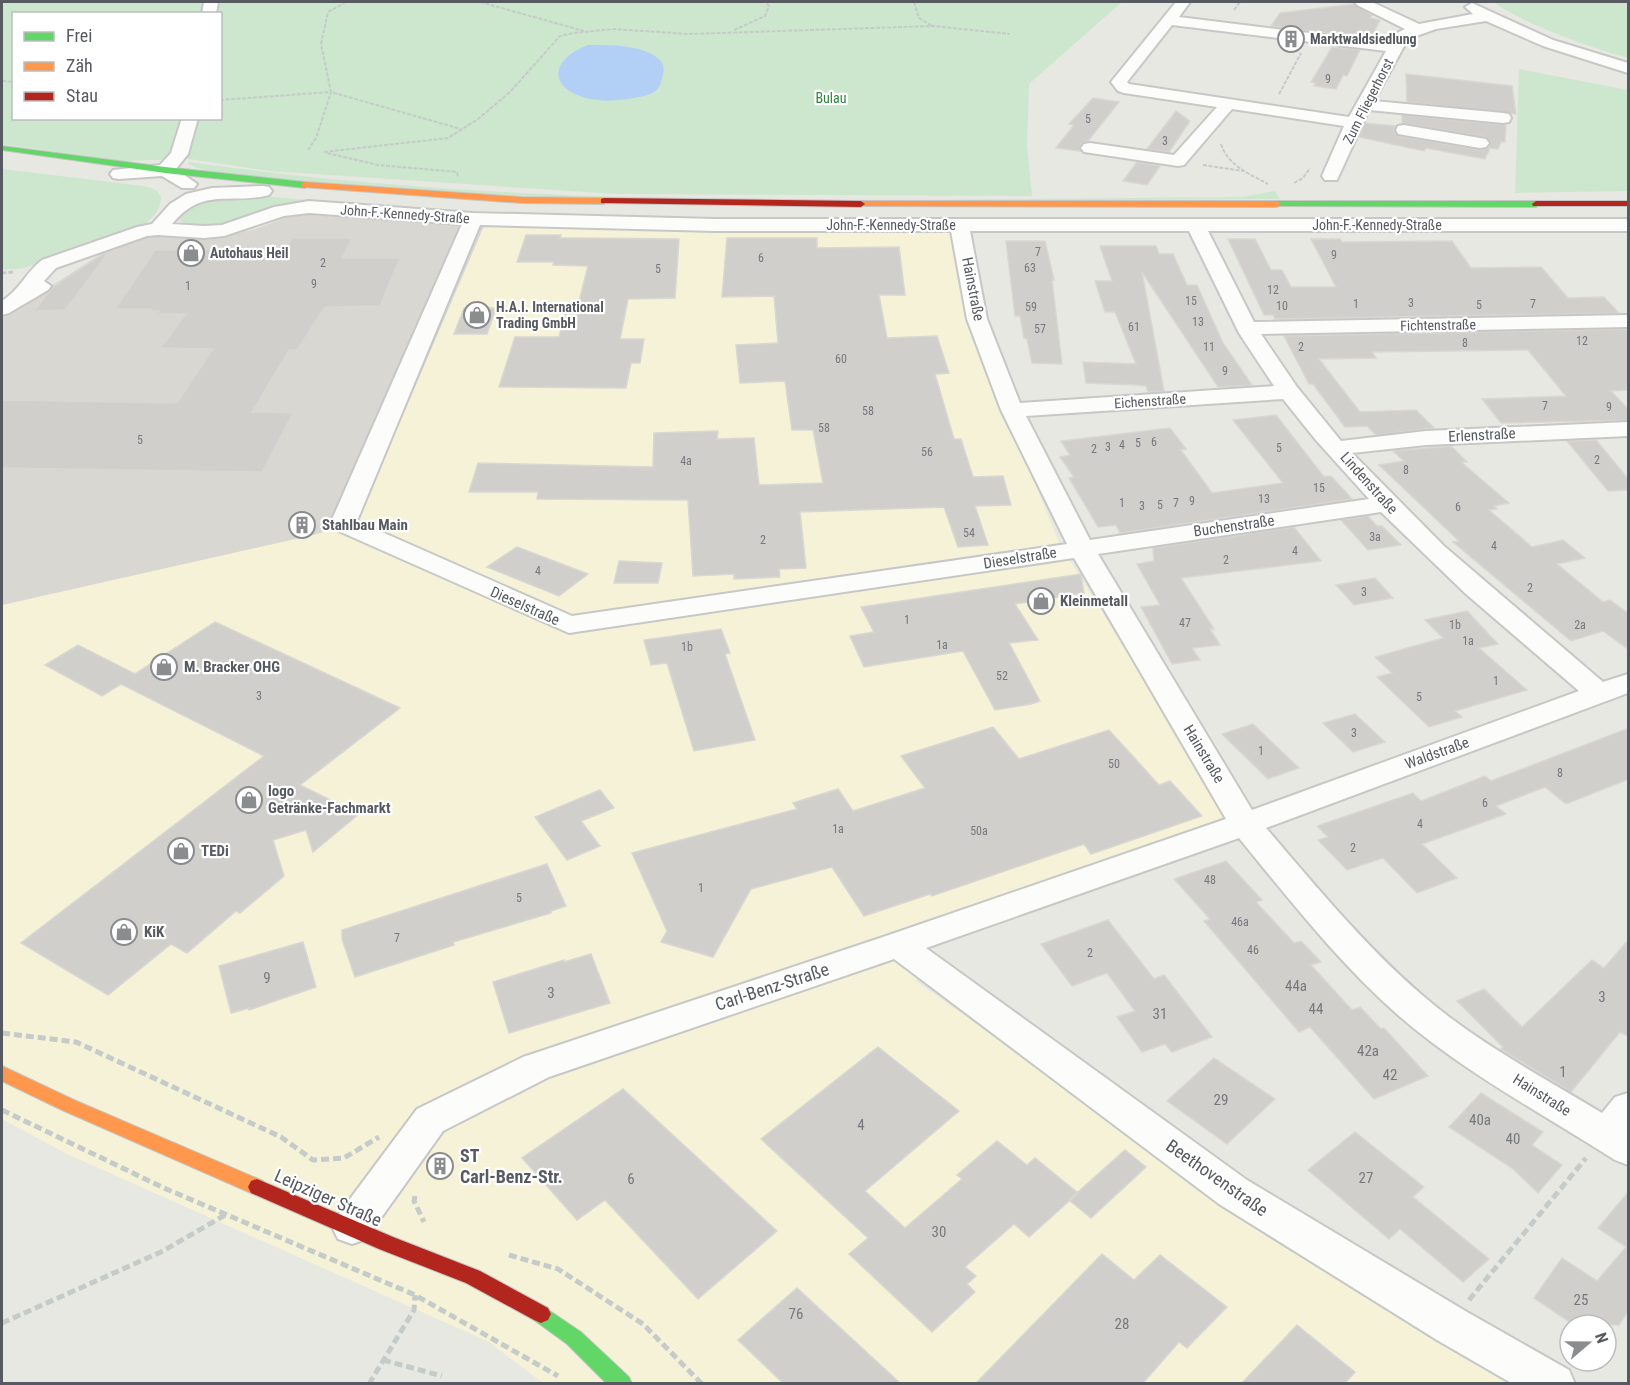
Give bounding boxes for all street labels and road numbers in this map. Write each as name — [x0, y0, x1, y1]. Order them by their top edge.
street label: Zum Fliegerhorst — [1340, 56, 1396, 146]
street label: John-F.-Kennedy-Straße — [340, 202, 471, 227]
street label: John-F.-Kennedy-Straße — [826, 217, 956, 233]
street label: John-F.-Kennedy-Straße — [1312, 217, 1442, 233]
street label: Hainstraße — [958, 255, 988, 323]
street label: Fichtenstraße — [1400, 316, 1476, 334]
street label: Eichenstraße — [1114, 390, 1187, 411]
street label: Erlenstraße — [1448, 424, 1516, 446]
street label: Lindenstraße — [1336, 448, 1402, 518]
street label: Buchenstraße — [1192, 511, 1276, 541]
street label: Dieselstraße — [982, 543, 1058, 573]
street label: Dieselstraße — [488, 583, 562, 629]
street label: Hainstraße — [1180, 722, 1228, 786]
street label: Waldstraße — [1403, 733, 1471, 773]
street label: Carl-Benz-Straße — [712, 958, 831, 1015]
street label: Hainstraße — [1510, 1070, 1574, 1120]
street label: Beethovenstraße — [1162, 1135, 1272, 1220]
street label: Leipziger Straße — [271, 1165, 385, 1231]

